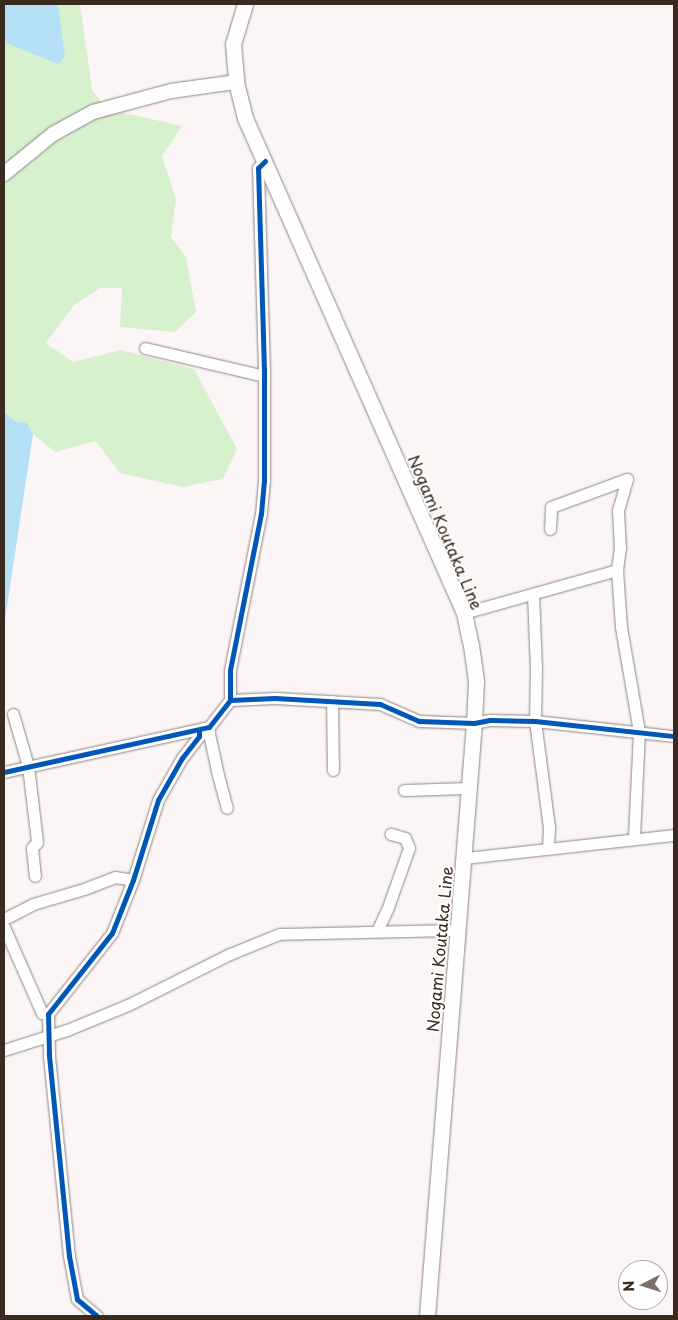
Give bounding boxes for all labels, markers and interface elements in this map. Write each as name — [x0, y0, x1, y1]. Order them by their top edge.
street label: Nogami Koutaka Line — [404, 451, 488, 613]
street label: Nogami Koutaka Line — [422, 865, 456, 1033]
north arrow — [618, 1260, 668, 1310]
text: N — [618, 1280, 639, 1293]

